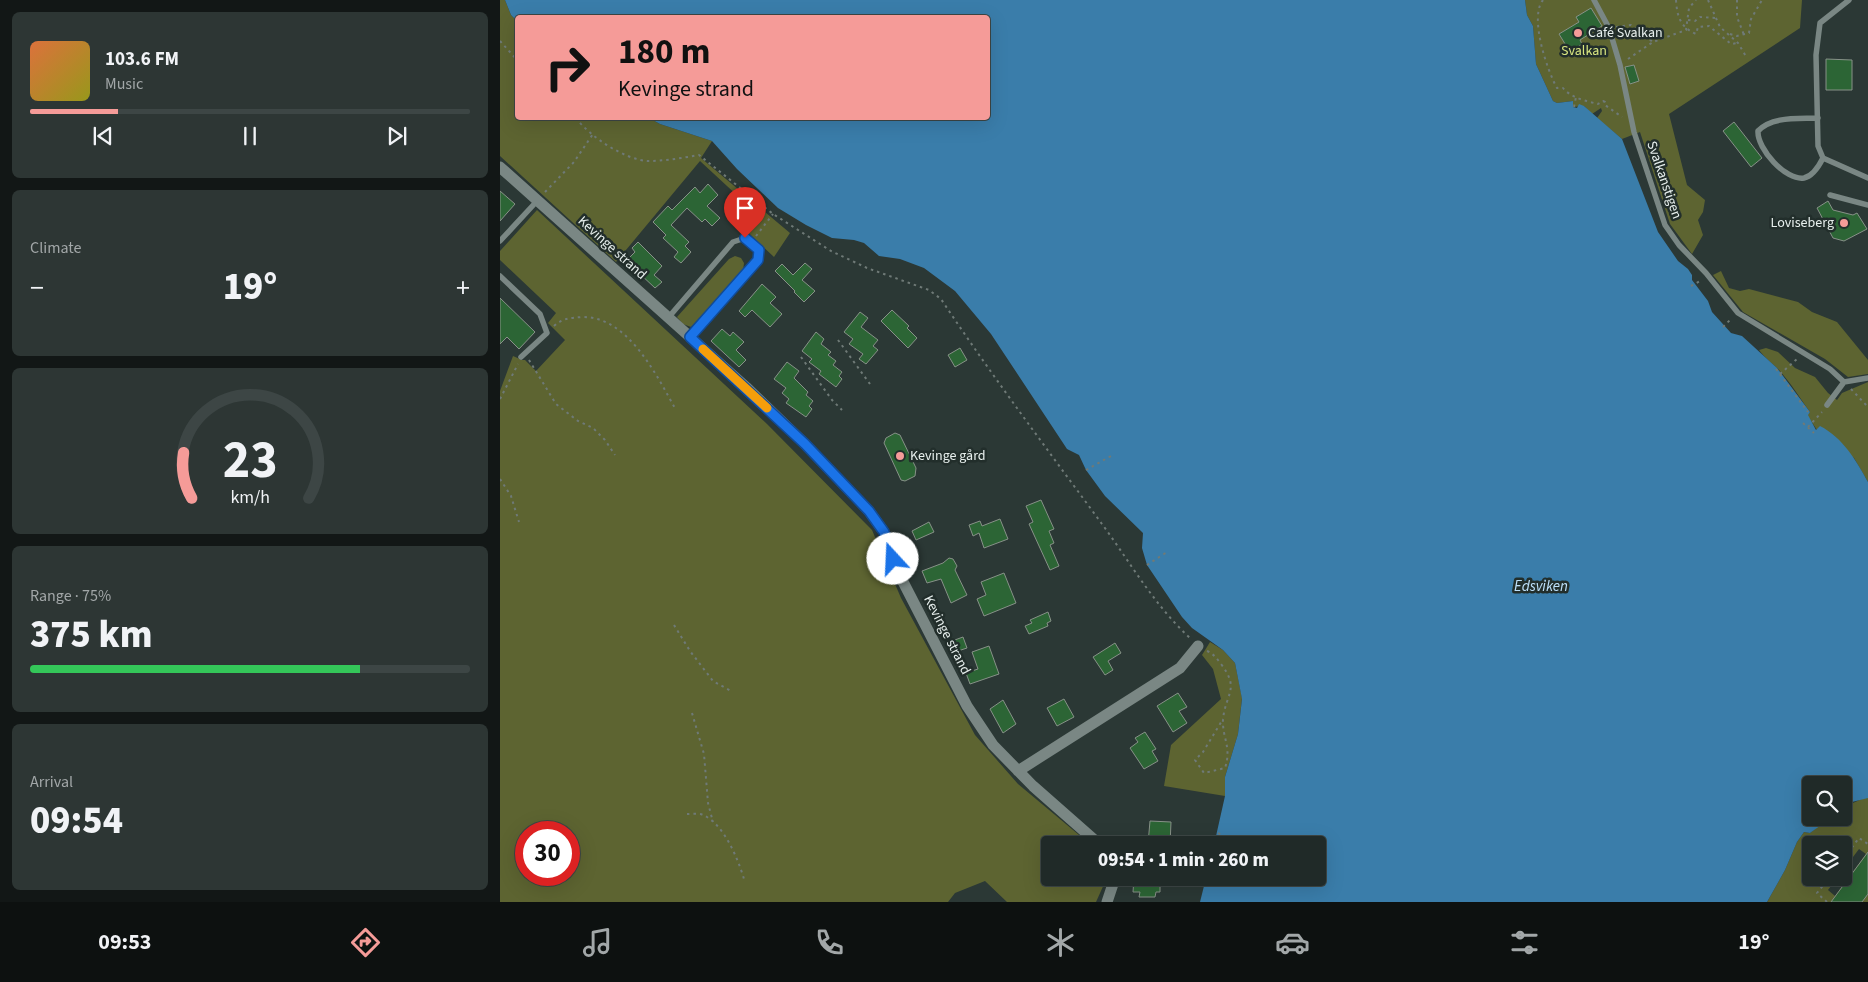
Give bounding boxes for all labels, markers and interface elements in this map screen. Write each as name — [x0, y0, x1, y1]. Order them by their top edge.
place label: Café Svalkan — [1588, 23, 1663, 43]
text: 180 m — [618, 27, 710, 77]
marker: Café Svalkan — [1572, 27, 1584, 39]
icon: right — [535, 35, 600, 100]
park label: Svalkan — [1561, 41, 1607, 61]
text: 103.6 FM — [105, 46, 179, 73]
text: Music — [105, 73, 143, 95]
text: Kevinge strand — [618, 73, 754, 105]
icon: previous — [89, 122, 117, 150]
icon: pause — [236, 122, 264, 150]
icon: next — [383, 122, 411, 150]
street label: Svalkanstigen — [1641, 138, 1687, 222]
pin — [724, 187, 766, 238]
icon: arrive — [731, 194, 759, 222]
street label: Kevinge strand — [573, 212, 651, 284]
place label: Loviseberg — [1771, 213, 1834, 233]
marker: Loviseberg — [1838, 217, 1850, 229]
text: Climate — [30, 237, 81, 259]
text: 19° — [223, 260, 277, 314]
text: − — [30, 268, 44, 308]
text: + — [456, 268, 470, 308]
text: 23 — [223, 424, 277, 498]
place label: Kevinge gård — [910, 446, 986, 466]
marker: Kevinge gård — [894, 450, 906, 462]
text: km/h — [230, 485, 270, 510]
position arrow — [866, 532, 918, 584]
water label: Edsviken — [1514, 576, 1568, 597]
text: Range · 75% — [30, 585, 111, 607]
street label: Kevinge strand — [918, 592, 976, 678]
text: 375 km — [30, 608, 152, 662]
text: Arrival — [30, 771, 73, 793]
map controls — [1802, 776, 1852, 886]
button: search — [1802, 776, 1852, 826]
text: 09:54 — [30, 794, 123, 848]
speed limit sign: 30 — [515, 821, 580, 886]
button: layers — [1802, 836, 1852, 886]
text: 09:54 · 1 min · 260 m — [1098, 847, 1269, 874]
icon: directions — [348, 925, 383, 960]
icon: music — [580, 925, 615, 960]
icon: phone — [812, 925, 847, 960]
icon: climate — [1043, 925, 1078, 960]
icon: car — [1275, 925, 1310, 960]
icon: filters — [1507, 925, 1542, 960]
text: 09:53 — [98, 926, 151, 958]
text: 19° — [1738, 926, 1770, 958]

